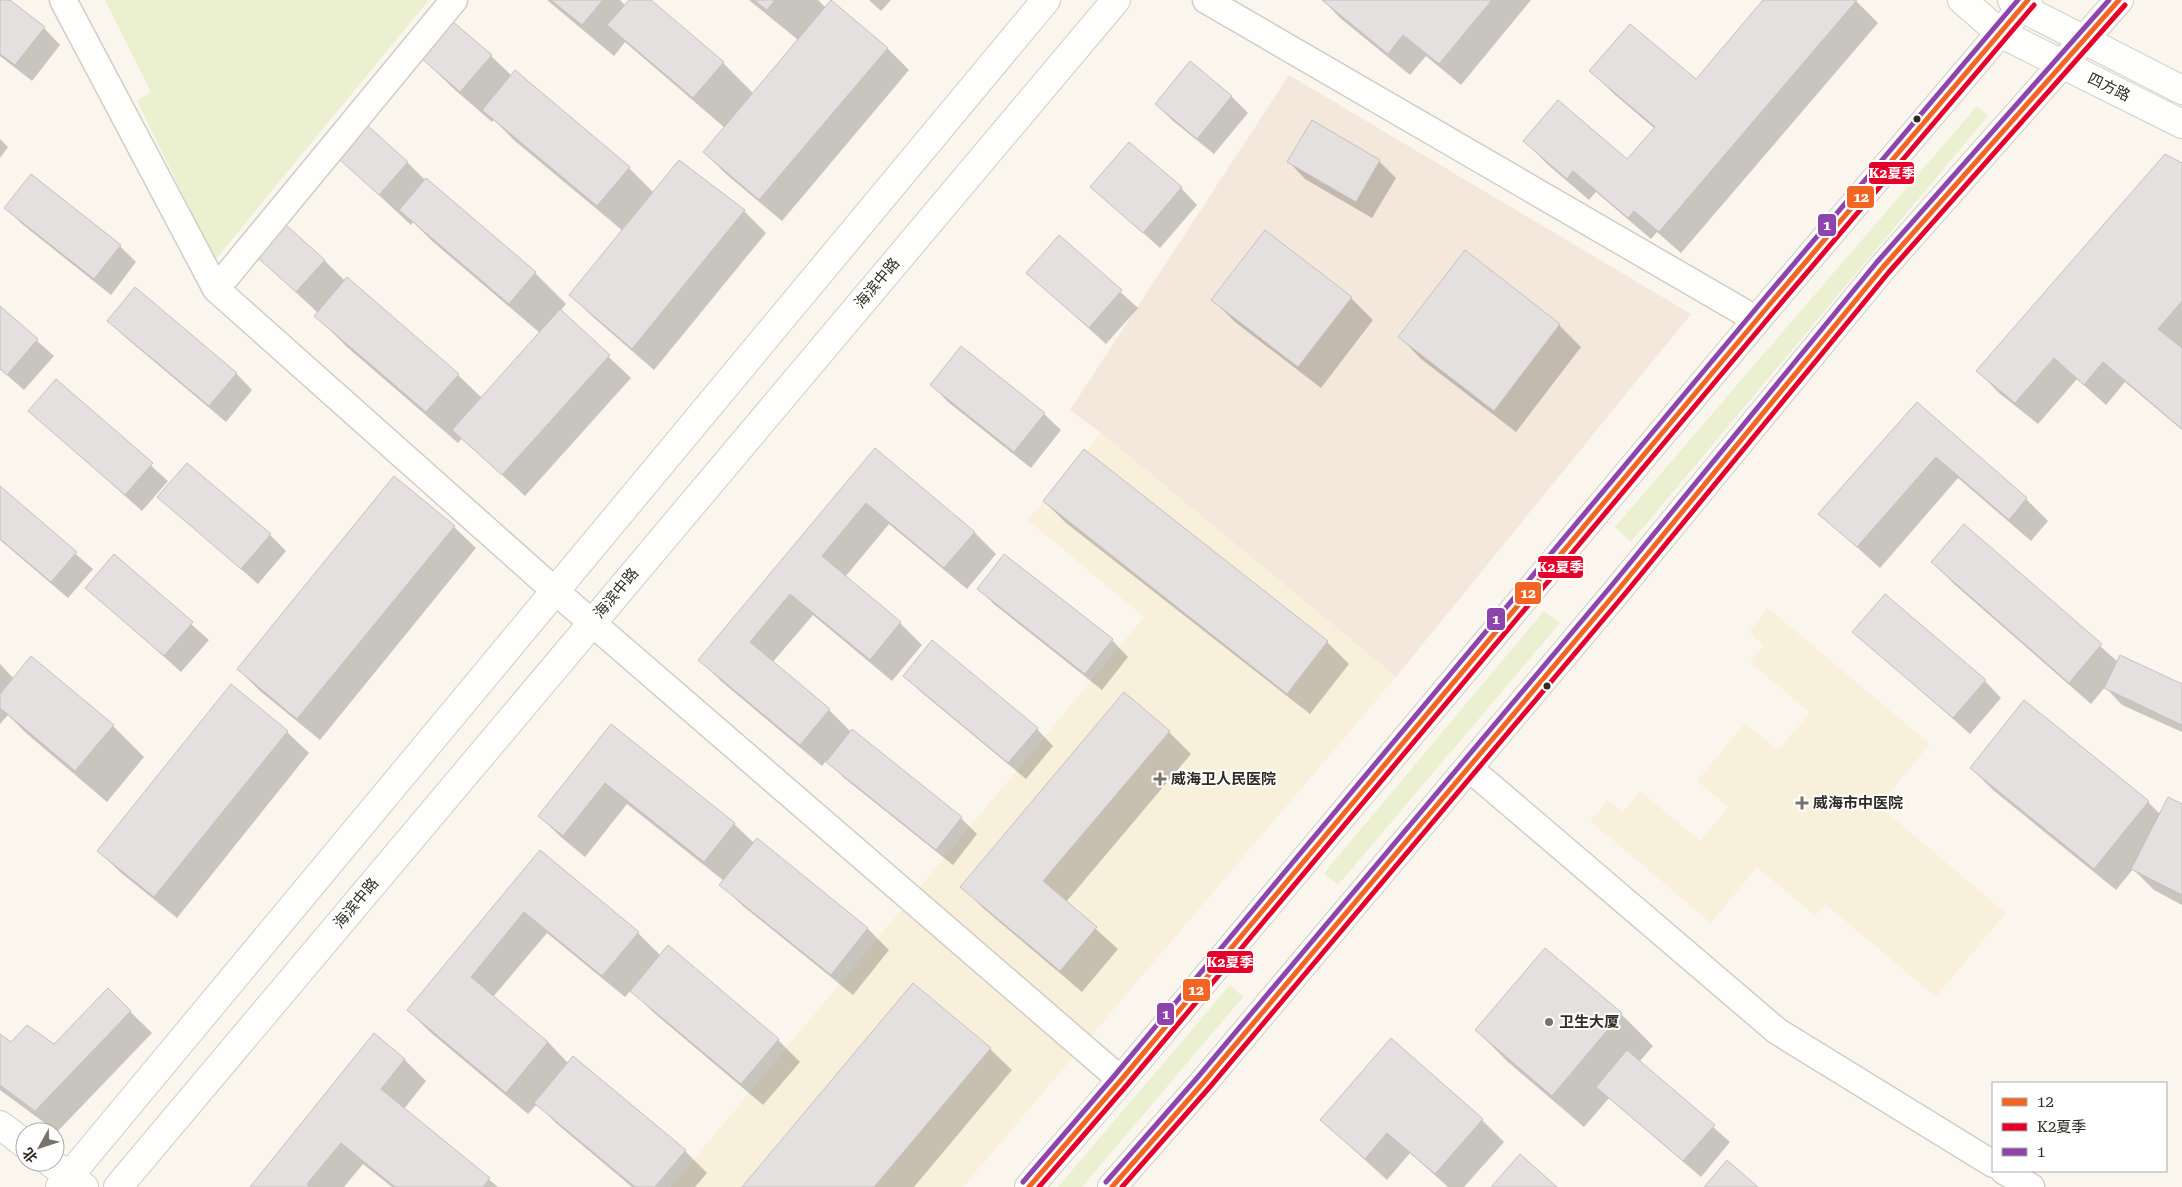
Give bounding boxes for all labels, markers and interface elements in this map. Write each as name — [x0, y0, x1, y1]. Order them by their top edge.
street label: 四方路 — [2085, 69, 2133, 105]
unlabelled marker — [1912, 114, 1922, 124]
line badge: K2夏季 — [1868, 161, 1915, 185]
text: K2夏季 — [1869, 165, 1915, 181]
line badge: 12 — [1846, 185, 1875, 209]
text: 12 — [1853, 189, 1869, 205]
line badge: 1 — [1817, 213, 1837, 237]
text: 1 — [1823, 217, 1831, 233]
street label: 海滨中路 — [851, 254, 903, 312]
line badge: K2夏季 — [1537, 555, 1584, 579]
text: K2夏季 — [1537, 559, 1583, 575]
street label: 海滨中路 — [590, 564, 642, 622]
line badge: 12 — [1514, 581, 1542, 605]
text: 12 — [1520, 585, 1536, 601]
line badge: 1 — [1486, 607, 1506, 631]
text: 1 — [1492, 611, 1500, 627]
unlabelled marker — [1542, 681, 1552, 691]
place label: 威海卫人民医院 — [1171, 770, 1276, 788]
marker: 威海卫人民医院 — [1153, 772, 1167, 786]
place label: 威海市中医院 — [1813, 794, 1903, 812]
marker: 威海市中医院 — [1795, 796, 1809, 810]
street label: 海滨中路 — [330, 874, 382, 932]
line badge: K2夏季 — [1206, 950, 1254, 974]
text: K2夏季 — [1207, 954, 1253, 970]
line badge: 12 — [1182, 978, 1211, 1002]
text: 12 — [1188, 982, 1204, 998]
line badge: 1 — [1156, 1002, 1175, 1026]
text: 1 — [1162, 1006, 1170, 1022]
place label: 卫生大厦 — [1559, 1013, 1619, 1031]
marker: 卫生大厦 — [1543, 1016, 1555, 1028]
legend — [1992, 1082, 2167, 1172]
text: 12 — [2037, 1093, 2054, 1111]
text: K2夏季 — [2037, 1118, 2086, 1136]
north arrow — [15, 1122, 65, 1172]
text: 1 — [2037, 1143, 2045, 1161]
text: 北 — [19, 1145, 41, 1166]

